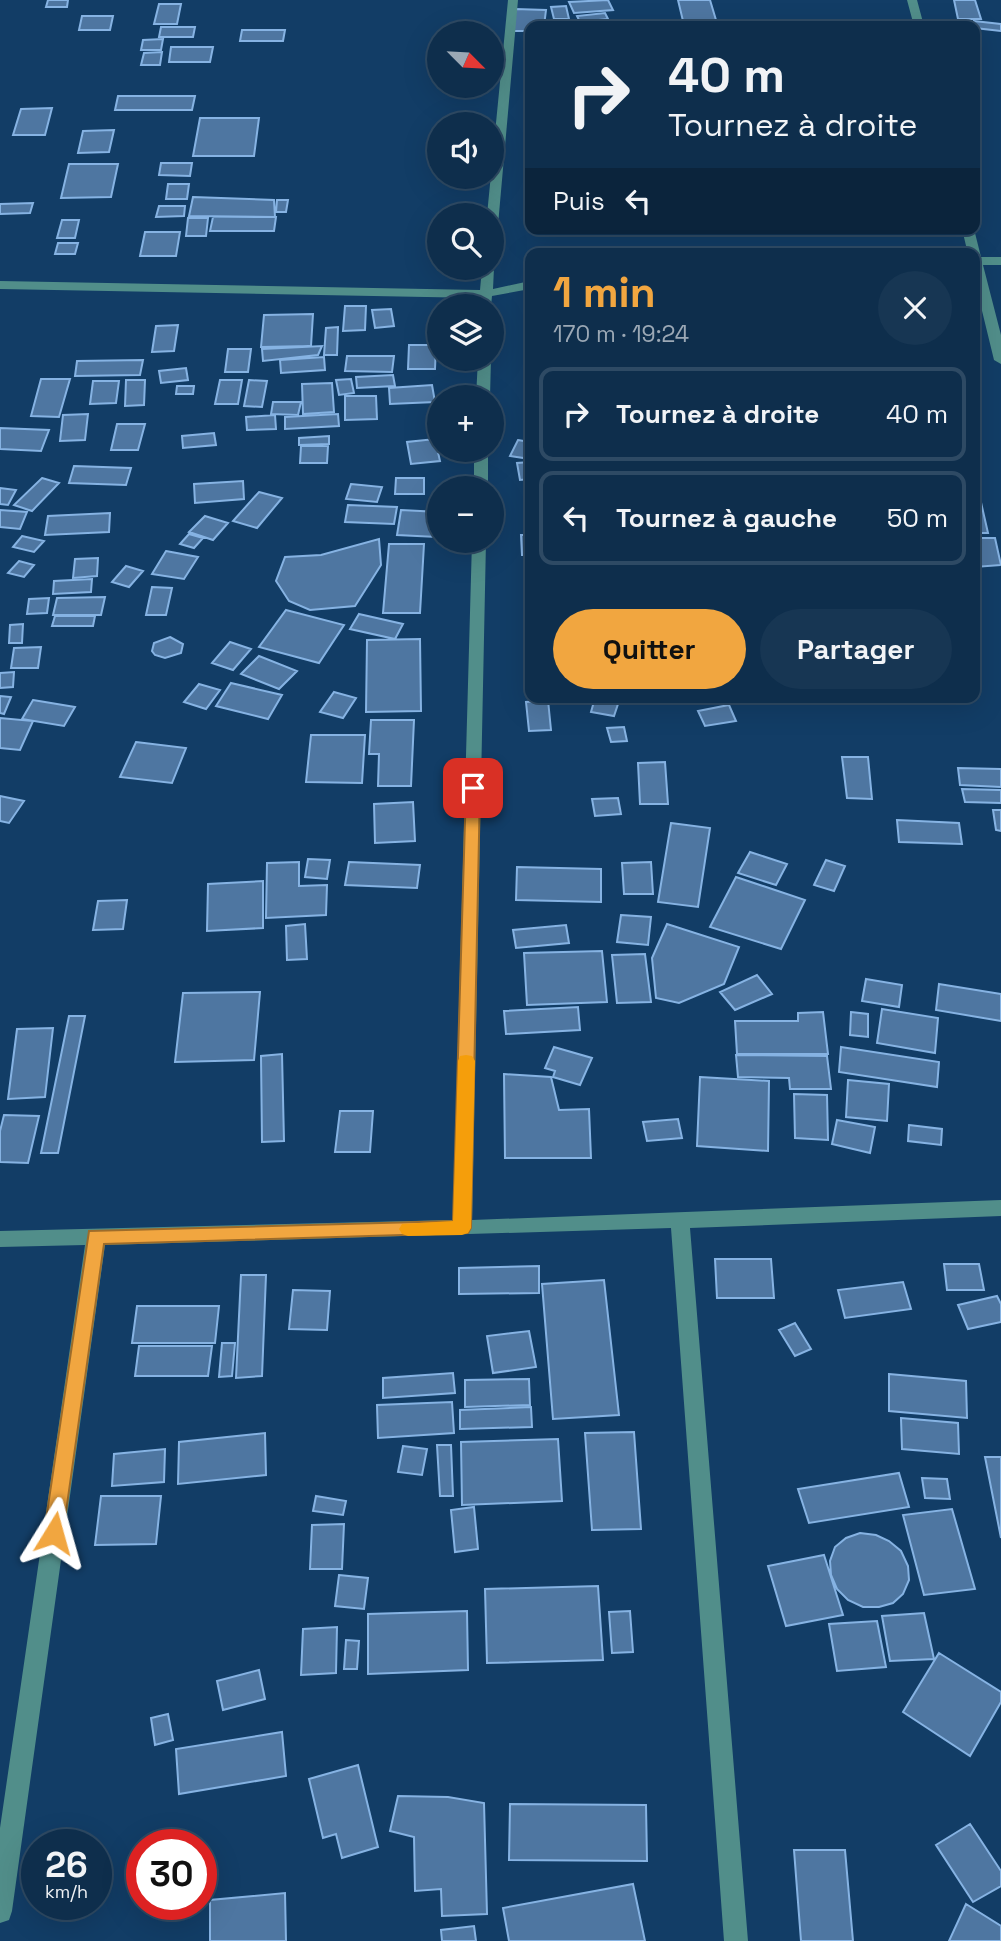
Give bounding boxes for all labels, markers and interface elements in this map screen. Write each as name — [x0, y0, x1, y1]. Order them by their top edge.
north arrow — [427, 21, 504, 98]
map controls — [427, 21, 504, 553]
text: 40 m — [668, 44, 785, 106]
icon: right — [553, 49, 644, 140]
text: Tournez à droite — [668, 105, 917, 145]
button: sound — [427, 112, 504, 189]
icon: left — [619, 182, 657, 220]
text: Puis — [553, 184, 605, 218]
button: search — [427, 203, 504, 280]
text: 1 min — [553, 266, 656, 319]
button: close — [878, 271, 952, 345]
button: layers — [427, 294, 504, 371]
text: 170 m · 19:24 — [553, 319, 689, 349]
button: + — [427, 385, 504, 462]
icon: right — [557, 395, 595, 433]
text: Tournez à droite — [616, 397, 819, 431]
text: 40 m — [886, 397, 948, 431]
button: − — [427, 476, 504, 553]
icon: left — [557, 499, 595, 537]
text: Tournez à gauche — [616, 501, 837, 535]
text: 50 m — [887, 501, 948, 535]
button: Quitter — [553, 609, 746, 689]
button: Partager — [760, 609, 952, 689]
pin — [443, 758, 503, 818]
icon: arrive — [454, 769, 492, 807]
position arrow — [17, 1496, 91, 1570]
speed limit sign: 30 — [126, 1829, 217, 1920]
text: 26 — [45, 1843, 88, 1887]
text: km/h — [45, 1880, 88, 1903]

